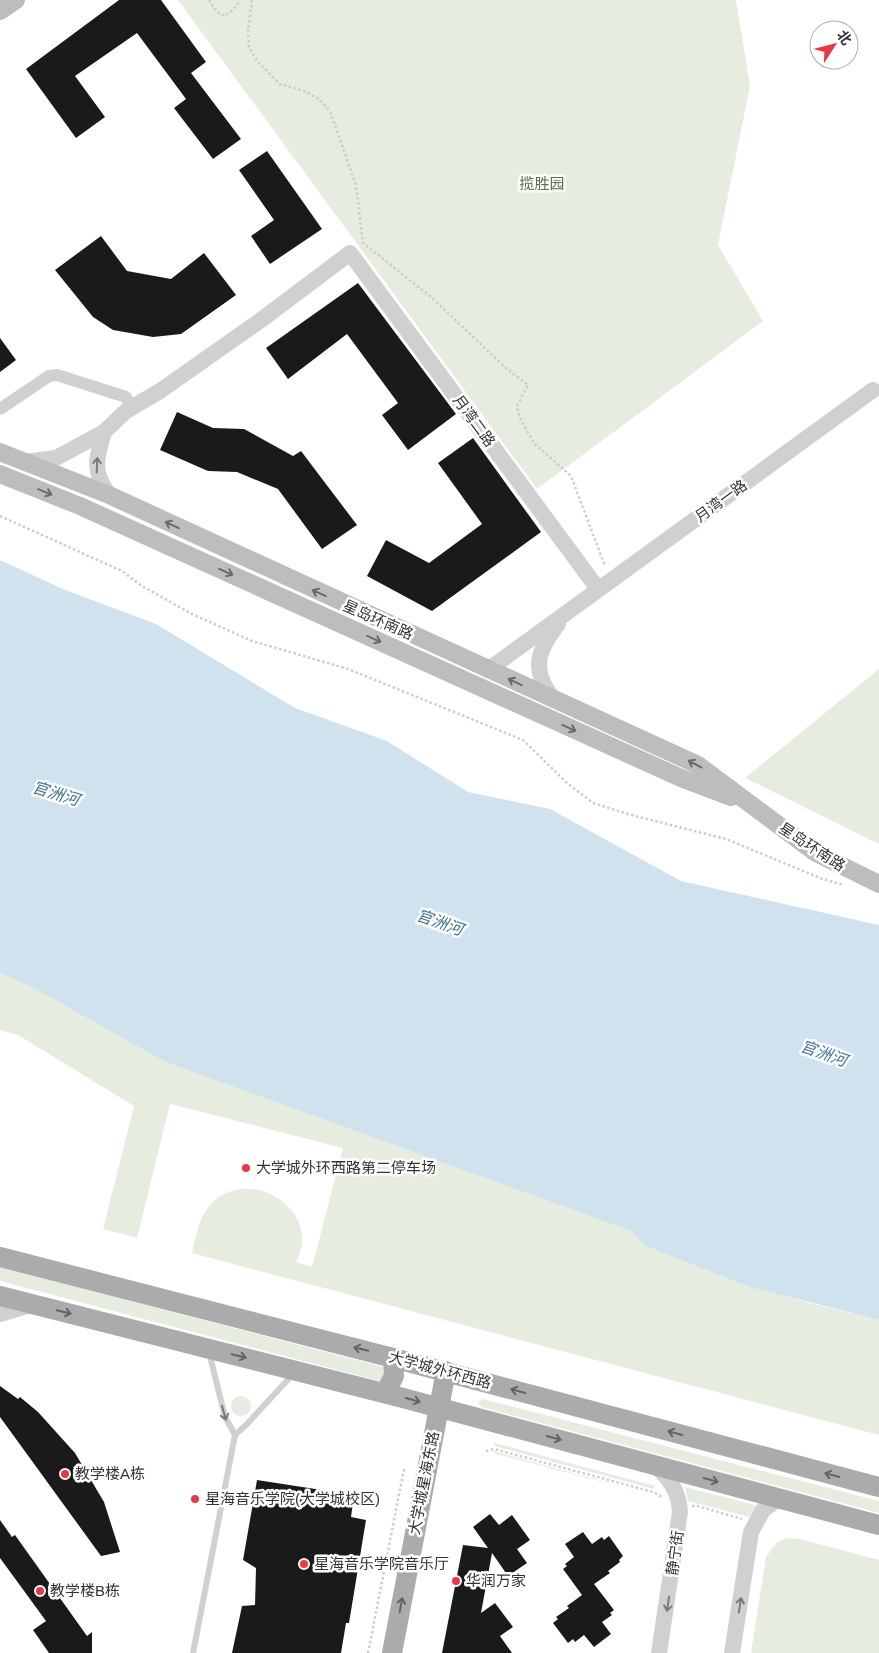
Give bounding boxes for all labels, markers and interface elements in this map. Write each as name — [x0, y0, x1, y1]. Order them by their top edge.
north arrow — [809, 20, 859, 70]
text: 北 — [834, 27, 855, 48]
park label: 揽胜园 — [519, 175, 565, 192]
street label: 月湾二路 — [450, 391, 499, 450]
one-way arrow — [92, 457, 102, 473]
street label: 月湾一路 — [691, 476, 750, 525]
one-way arrow — [37, 488, 52, 497]
one-way arrow — [165, 520, 180, 529]
one-way arrow — [218, 568, 233, 577]
one-way arrow — [312, 588, 327, 598]
street label: 星岛环南路 — [340, 597, 416, 643]
one-way arrow — [366, 634, 381, 644]
one-way arrow — [508, 677, 523, 686]
one-way arrow — [561, 724, 576, 734]
one-way arrow — [688, 759, 702, 769]
water label: 官洲河 — [30, 778, 84, 809]
street label: 星岛环南路 — [776, 819, 848, 874]
water label: 官洲河 — [414, 907, 468, 939]
water label: 官洲河 — [798, 1038, 852, 1070]
place label: 大学城外环西路第二停车场 — [256, 1159, 436, 1176]
marker: 大学城外环西路第二停车场 — [240, 1162, 252, 1174]
one-way arrow — [56, 1308, 72, 1317]
one-way arrow — [353, 1344, 369, 1353]
street label: 大学城外环西路 — [387, 1348, 493, 1391]
one-way arrow — [230, 1352, 246, 1361]
one-way arrow — [510, 1385, 526, 1395]
one-way arrow — [405, 1396, 421, 1405]
one-way arrow — [220, 1404, 230, 1420]
one-way arrow — [667, 1427, 683, 1437]
street label: 大学城星海东路 — [405, 1430, 442, 1536]
one-way arrow — [545, 1433, 561, 1443]
place label: 教学楼A栋 — [75, 1465, 145, 1482]
marker: 教学楼A栋 — [59, 1468, 71, 1480]
one-way arrow — [824, 1469, 840, 1479]
one-way arrow — [702, 1475, 718, 1485]
place label: 星海音乐学院(大学城校区) — [205, 1490, 380, 1507]
marker: 星海音乐学院(大学城校区) — [189, 1493, 201, 1505]
street label: 静宁街 — [663, 1529, 686, 1576]
place label: 星海音乐学院音乐厅 — [314, 1555, 449, 1572]
marker: 星海音乐学院音乐厅 — [298, 1558, 310, 1570]
place label: 华润万家 — [466, 1572, 526, 1589]
marker: 华润万家 — [450, 1575, 462, 1587]
place label: 教学楼B栋 — [50, 1582, 120, 1599]
marker: 教学楼B栋 — [34, 1585, 46, 1597]
one-way arrow — [662, 1596, 672, 1612]
one-way arrow — [735, 1597, 745, 1613]
one-way arrow — [396, 1598, 406, 1614]

